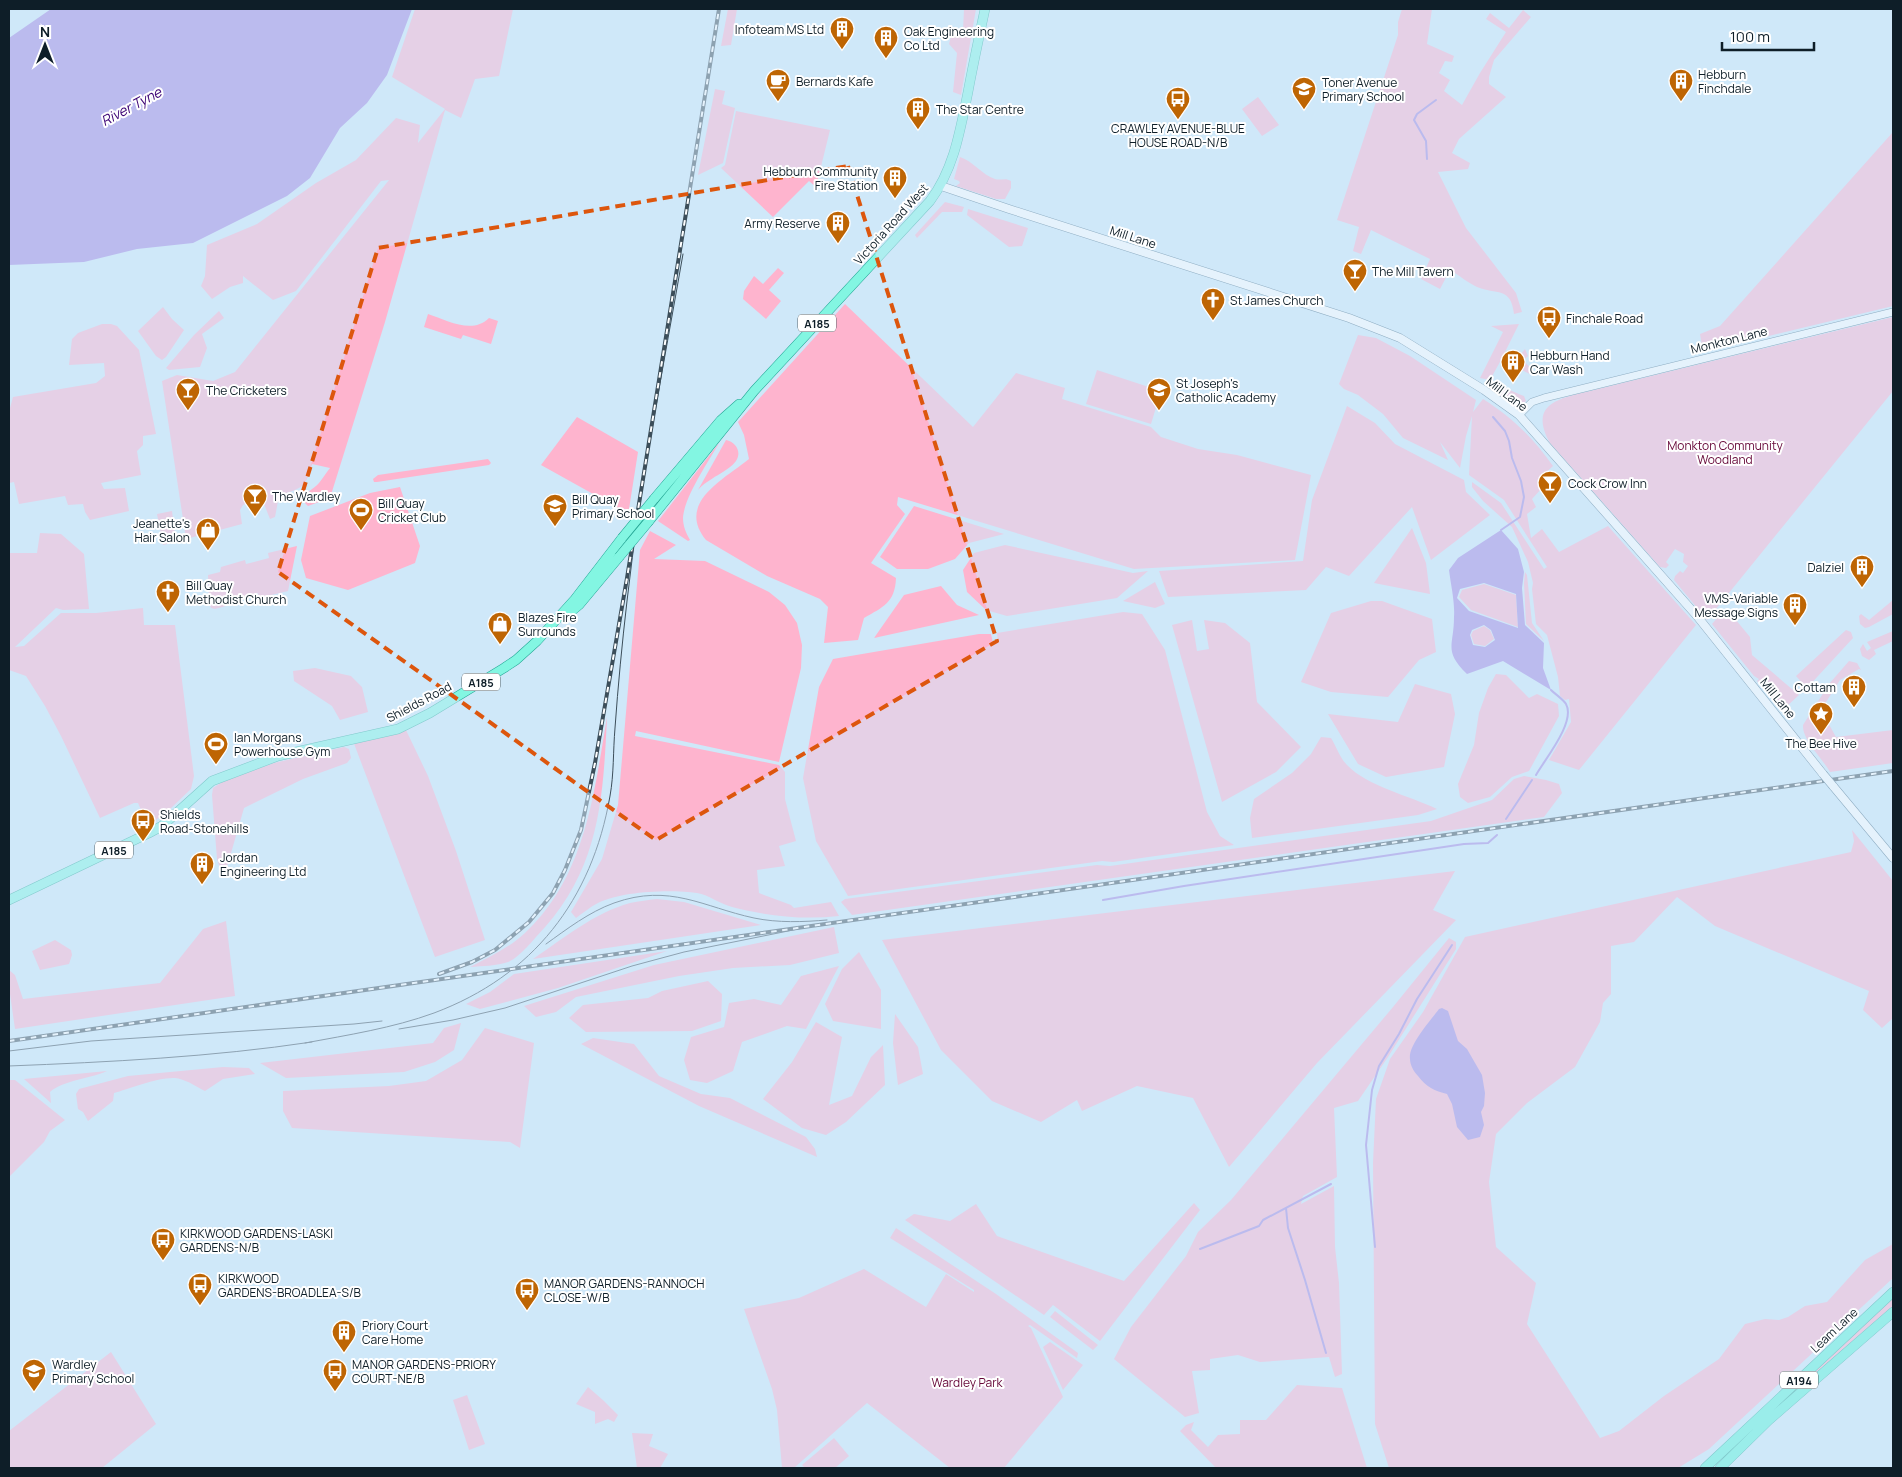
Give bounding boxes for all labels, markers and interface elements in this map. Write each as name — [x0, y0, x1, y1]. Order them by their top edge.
building icon: Infoteam MS Ltd — [829, 16, 855, 50]
north arrow — [20, 20, 70, 70]
scale bar — [1722, 20, 1814, 52]
place label: Infoteam MS Ltd — [735, 21, 824, 38]
text: N — [40, 22, 50, 41]
place label: Oak Engineering Co Ltd — [904, 23, 994, 54]
building icon: Oak Engineering Co Ltd — [873, 25, 899, 59]
text: 100 m — [1730, 26, 1770, 47]
place label: Hebburn Finchdale — [1698, 66, 1751, 97]
cafe icon: Bernards Kafe — [765, 68, 791, 102]
building icon: Hebburn Finchdale — [1668, 68, 1694, 102]
place label: Bernards Kafe — [796, 73, 873, 90]
place label: Toner Avenue Primary School — [1322, 74, 1404, 105]
school or university icon: Toner Avenue Primary School — [1291, 76, 1317, 110]
water label: River Tyne — [97, 82, 165, 130]
bus stop icon: CRAWLEY AVENUE-BLUE HOUSE ROAD-N/B — [1165, 86, 1191, 120]
building icon: The Star Centre — [905, 96, 931, 130]
place label: The Star Centre — [936, 101, 1024, 118]
place label: CRAWLEY AVENUE-BLUE HOUSE ROAD-N/B — [1111, 120, 1245, 151]
place label: Hebburn Community Fire Station — [764, 163, 879, 194]
building icon: Hebburn Community Fire Station — [882, 165, 908, 199]
street label: Victoria Road West — [850, 180, 932, 268]
building icon: Army Reserve — [825, 210, 851, 244]
place label: Army Reserve — [744, 215, 820, 232]
street label: Mill Lane — [1108, 222, 1158, 252]
bar icon: The Mill Tavern — [1342, 258, 1368, 292]
place label: The Mill Tavern — [1372, 263, 1454, 280]
church icon: St James Church — [1200, 287, 1226, 321]
place label: St James Church — [1230, 292, 1324, 309]
bus stop icon: Finchale Road — [1536, 305, 1562, 339]
place label: Finchale Road — [1566, 310, 1643, 327]
road number: A185 — [798, 314, 836, 332]
street label: Monkton Lane — [1689, 322, 1769, 358]
place label: Hebburn Hand Car Wash — [1530, 347, 1610, 378]
building icon: Hebburn Hand Car Wash — [1500, 349, 1526, 383]
street label: Mill Lane — [1483, 373, 1531, 415]
place label: St Joseph's Catholic Academy — [1176, 375, 1277, 406]
bar icon: The Cricketers — [175, 377, 201, 411]
school or university icon: St Joseph's Catholic Academy — [1146, 377, 1172, 411]
place label: The Cricketers — [206, 382, 287, 399]
park label: Monkton Community Woodland — [1667, 437, 1783, 468]
bar icon: Cock Crow Inn — [1537, 470, 1563, 504]
place label: Cock Crow Inn — [1568, 475, 1647, 492]
bar icon: The Wardley — [242, 483, 268, 517]
place label: The Wardley — [272, 488, 341, 505]
place label: Bill Quay Primary School — [572, 491, 654, 522]
school or university icon: Bill Quay Primary School — [542, 493, 568, 527]
place label: Bill Quay Cricket Club — [378, 495, 446, 526]
sports icon: Bill Quay Cricket Club — [348, 497, 374, 531]
place label: Jeanette's Hair Salon — [133, 515, 190, 546]
shop icon: Jeanette's Hair Salon — [195, 517, 221, 551]
building icon: Dalziel — [1849, 554, 1875, 588]
place label: Dalziel — [1808, 559, 1844, 576]
place label: Bill Quay Methodist Church — [186, 577, 286, 608]
church icon: Bill Quay Methodist Church — [155, 579, 181, 613]
place label: VMS-Variable Message Signs — [1694, 590, 1778, 621]
building icon: VMS-Variable Message Signs — [1782, 592, 1808, 626]
place label: Blazes Fire Surrounds — [518, 609, 576, 640]
shop icon: Blazes Fire Surrounds — [487, 611, 513, 645]
road number: A185 — [462, 674, 500, 690]
street label: Mill Lane — [1756, 674, 1800, 722]
building icon: Cottam — [1841, 674, 1867, 708]
street label: Shields Road — [383, 678, 455, 726]
place label: Cottam — [1795, 679, 1836, 696]
place icon: The Bee Hive — [1808, 701, 1834, 735]
place label: Ian Morgans Powerhouse Gym — [234, 729, 330, 760]
sports icon: Ian Morgans Powerhouse Gym — [203, 731, 229, 765]
place label: The Bee Hive — [1785, 735, 1857, 752]
place label: Shields Road-Stonehills — [160, 806, 248, 837]
bus stop icon: Shields Road-Stonehills — [130, 808, 156, 842]
road number: A185 — [95, 842, 133, 858]
place label: Jordan Engineering Ltd — [220, 849, 306, 880]
building icon: Jordan Engineering Ltd — [189, 851, 215, 885]
place label: KIRKWOOD GARDENS-LASKI GARDENS-N/B — [180, 1225, 333, 1256]
bus stop icon: KIRKWOOD GARDENS-LASKI GARDENS-N/B — [150, 1227, 176, 1261]
place label: KIRKWOOD GARDENS-BROADLEA-S/B — [218, 1270, 361, 1301]
bus stop icon: KIRKWOOD GARDENS-BROADLEA-S/B — [187, 1272, 213, 1306]
place label: MANOR GARDENS-RANNOCH CLOSE-W/B — [544, 1275, 705, 1306]
bus stop icon: MANOR GARDENS-RANNOCH CLOSE-W/B — [514, 1277, 540, 1311]
street label: Leam Lane — [1807, 1304, 1861, 1356]
place label: Priory Court Care Home — [362, 1317, 429, 1348]
building icon: Priory Court Care Home — [331, 1319, 357, 1353]
place label: Wardley Primary School — [52, 1356, 134, 1387]
place label: MANOR GARDENS-PRIORY COURT-NE/B — [352, 1356, 496, 1387]
school or university icon: Wardley Primary School — [21, 1358, 47, 1392]
bus stop icon: MANOR GARDENS-PRIORY COURT-NE/B — [322, 1358, 348, 1392]
road number: A194 — [1780, 1372, 1818, 1388]
park label: Wardley Park — [931, 1374, 1004, 1391]

